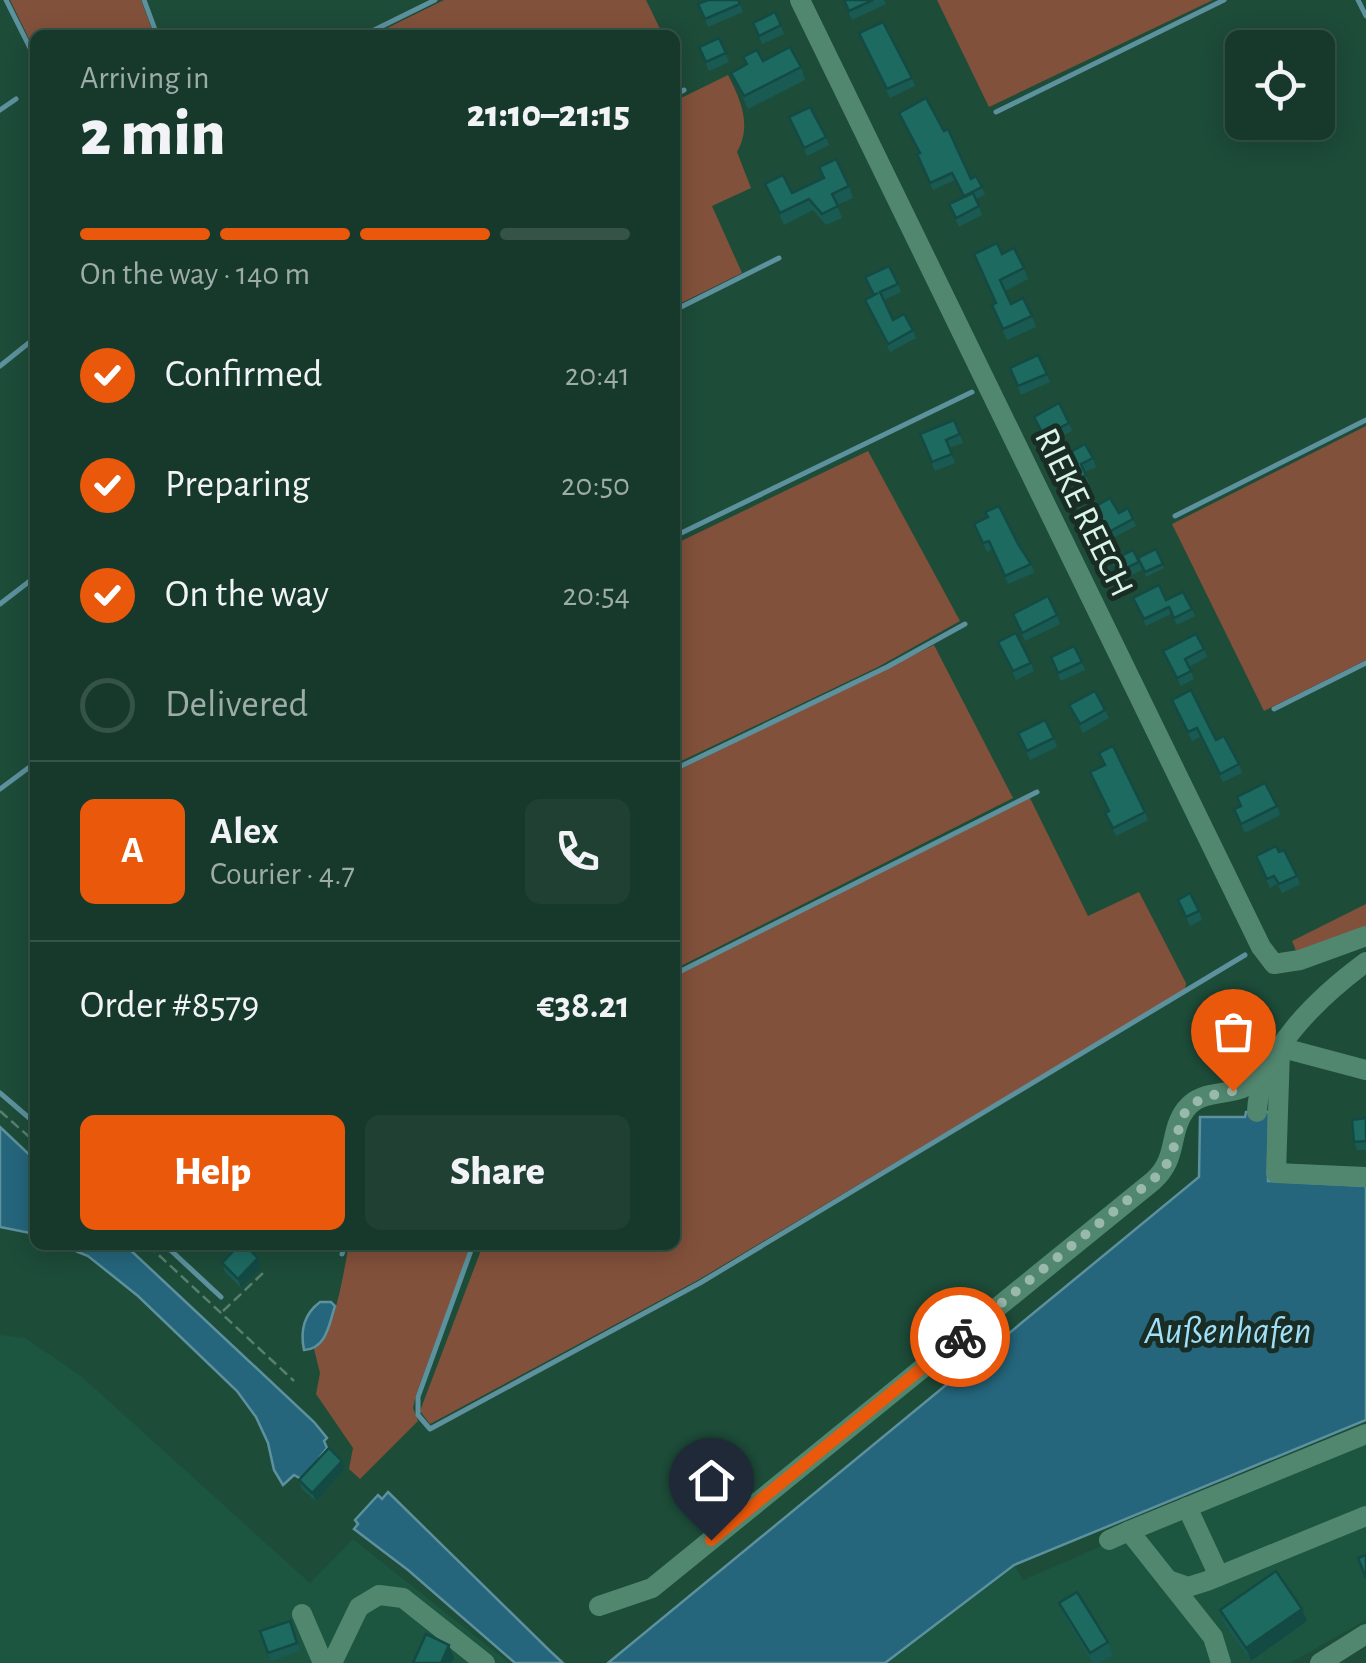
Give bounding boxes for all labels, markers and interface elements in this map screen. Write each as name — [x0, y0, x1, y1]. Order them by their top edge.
map controls — [1225, 30, 1335, 140]
button: locate — [1225, 30, 1335, 140]
text: Arriving in — [80, 62, 209, 94]
text: 21:10–21:15 — [467, 96, 630, 134]
text: 2 min — [80, 102, 226, 167]
text: On the way · 140 m — [80, 258, 310, 290]
icon: check — [80, 348, 135, 403]
text: Confirmed — [165, 356, 322, 394]
text: 20:41 — [565, 359, 630, 391]
street label: RIEKE REECH — [1028, 423, 1139, 602]
icon: check — [80, 458, 135, 513]
text: Preparing — [165, 466, 310, 504]
text: 20:50 — [561, 469, 630, 501]
icon: check — [80, 568, 135, 623]
text: On the way — [165, 576, 329, 614]
text: 20:54 — [562, 579, 630, 611]
text: Delivered — [165, 686, 308, 724]
button: phone — [525, 799, 630, 904]
text: Alex — [210, 813, 279, 851]
text: A — [121, 832, 144, 870]
text: Courier · 4.7 — [210, 858, 355, 890]
text: Order #8579 — [80, 987, 259, 1025]
text: €38.21 — [537, 987, 630, 1025]
pin — [1191, 989, 1276, 1092]
icon: bag — [1206, 1004, 1261, 1059]
button: Help — [80, 1115, 345, 1230]
button: Share — [365, 1115, 630, 1230]
courier — [910, 1287, 1010, 1387]
icon: bike — [933, 1310, 988, 1365]
water label: Außenhafen — [1144, 1313, 1311, 1351]
pin — [669, 1438, 754, 1541]
icon: home — [684, 1453, 739, 1508]

